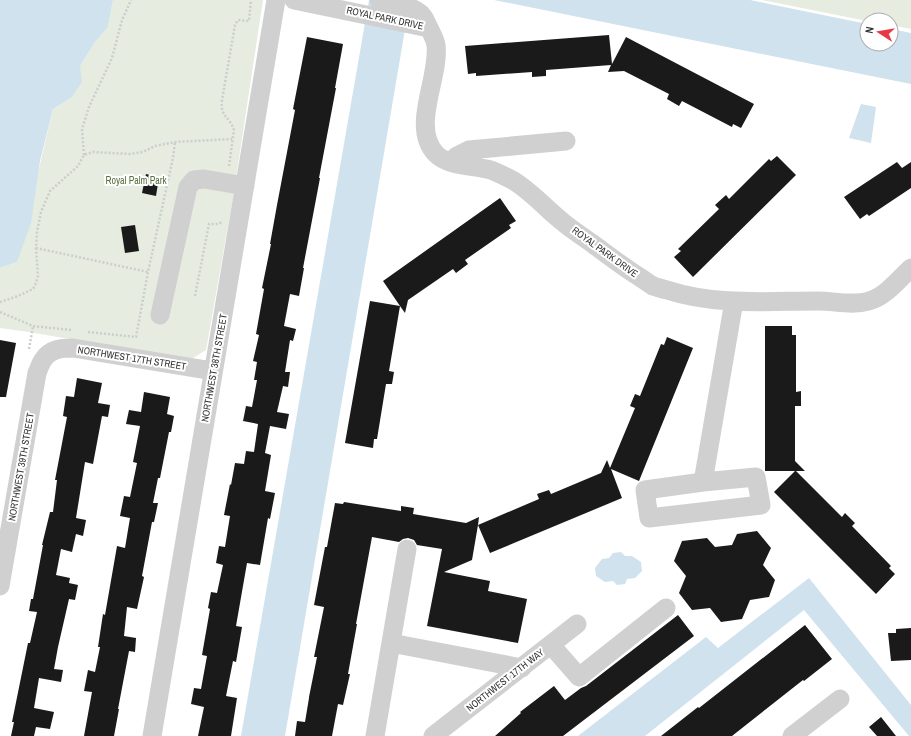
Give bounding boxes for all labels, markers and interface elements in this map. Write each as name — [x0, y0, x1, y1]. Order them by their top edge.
street label: ROYAL PARK DRIVE — [345, 4, 425, 32]
north arrow — [859, 12, 899, 52]
text: N — [862, 25, 877, 35]
park label: Royal Palm Park — [105, 174, 167, 187]
street label: ROYAL PARK DRIVE — [570, 224, 640, 280]
street label: NORTHWEST 38TH STREET — [198, 313, 230, 423]
street label: NORTHWEST 17TH STREET — [77, 343, 187, 373]
street label: NORTHWEST 39TH STREET — [5, 412, 37, 522]
street label: NORTHWEST 17TH WAY — [464, 645, 547, 714]

